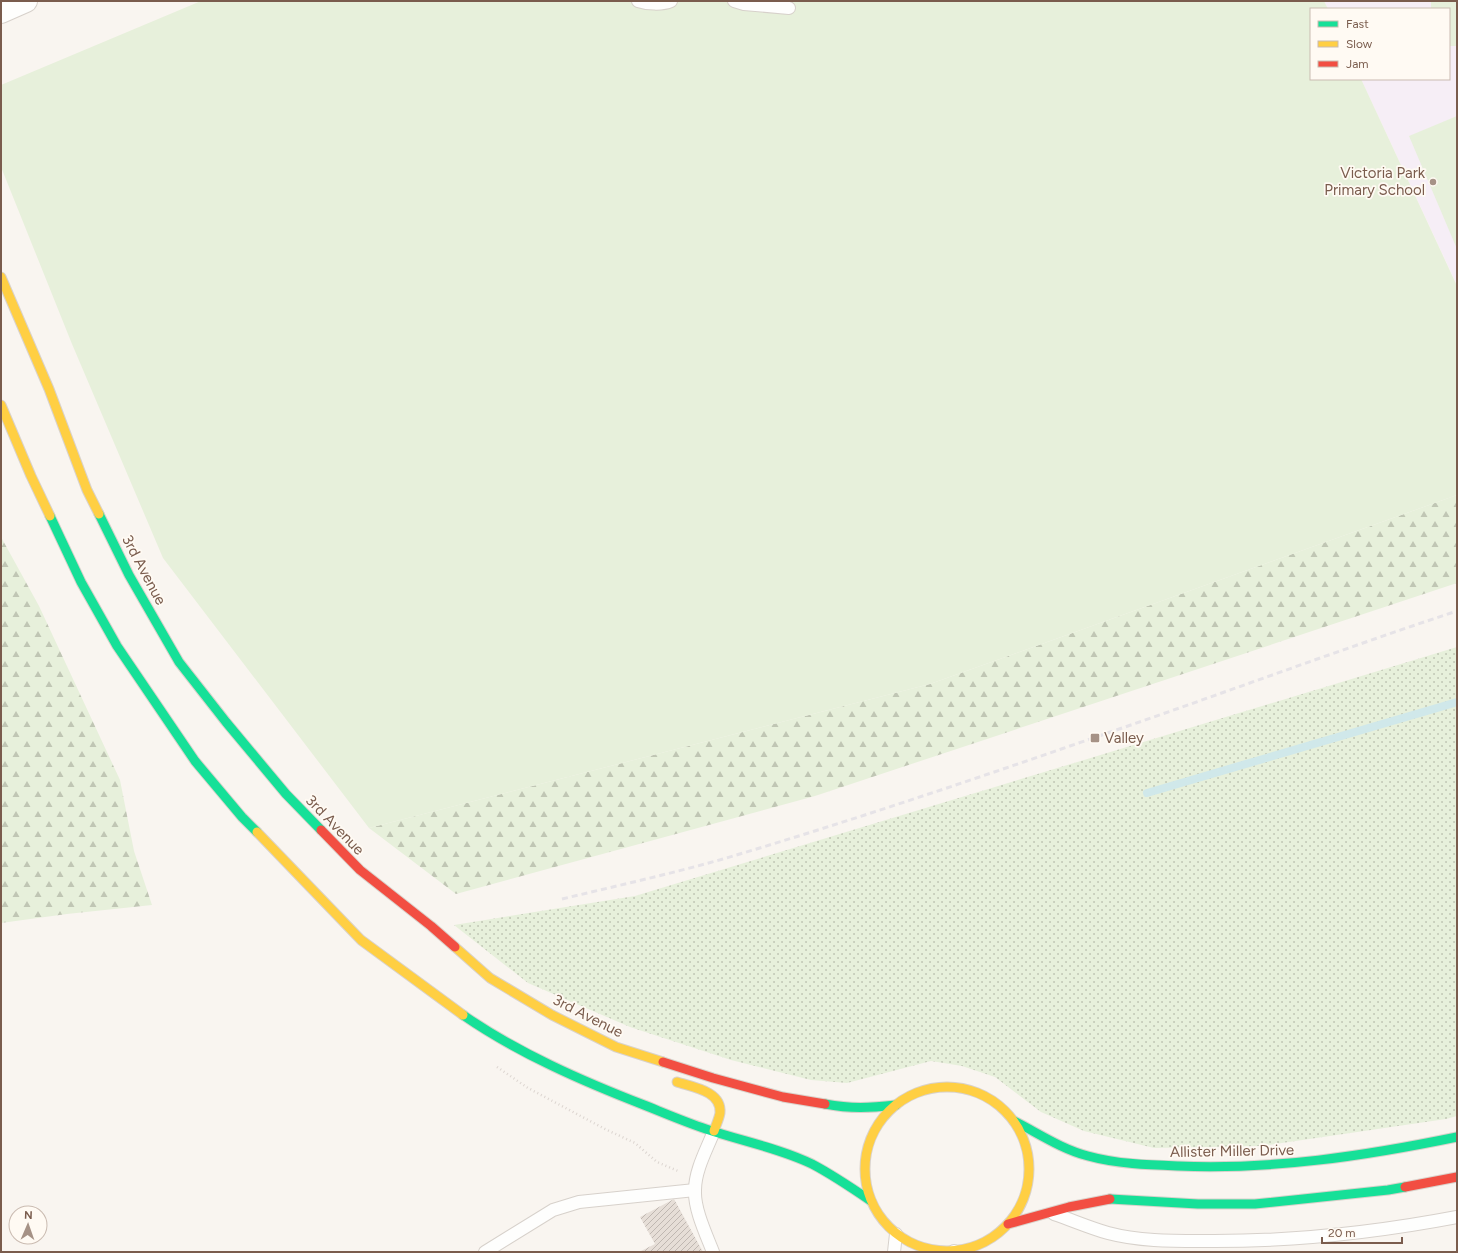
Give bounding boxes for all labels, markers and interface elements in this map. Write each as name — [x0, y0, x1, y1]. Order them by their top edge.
legend — [1310, 8, 1450, 80]
text: Fast — [1346, 17, 1369, 31]
text: Slow — [1346, 37, 1373, 51]
text: Jam — [1346, 57, 1369, 71]
place label: Victoria Park Primary School — [1324, 164, 1426, 199]
marker: Victoria Park Primary School — [1428, 177, 1438, 187]
street label: 3rd Avenue — [118, 532, 170, 608]
place label: Valley — [1104, 729, 1144, 747]
marker: Valley — [1089, 732, 1101, 744]
street label: 3rd Avenue — [302, 791, 368, 859]
street label: 3rd Avenue — [550, 991, 626, 1041]
street label: Allister Miller Drive — [1170, 1141, 1294, 1161]
north arrow — [8, 1205, 48, 1245]
text: N — [24, 1209, 33, 1222]
scale bar — [1322, 1219, 1402, 1245]
text: 20 m — [1328, 1226, 1356, 1240]

